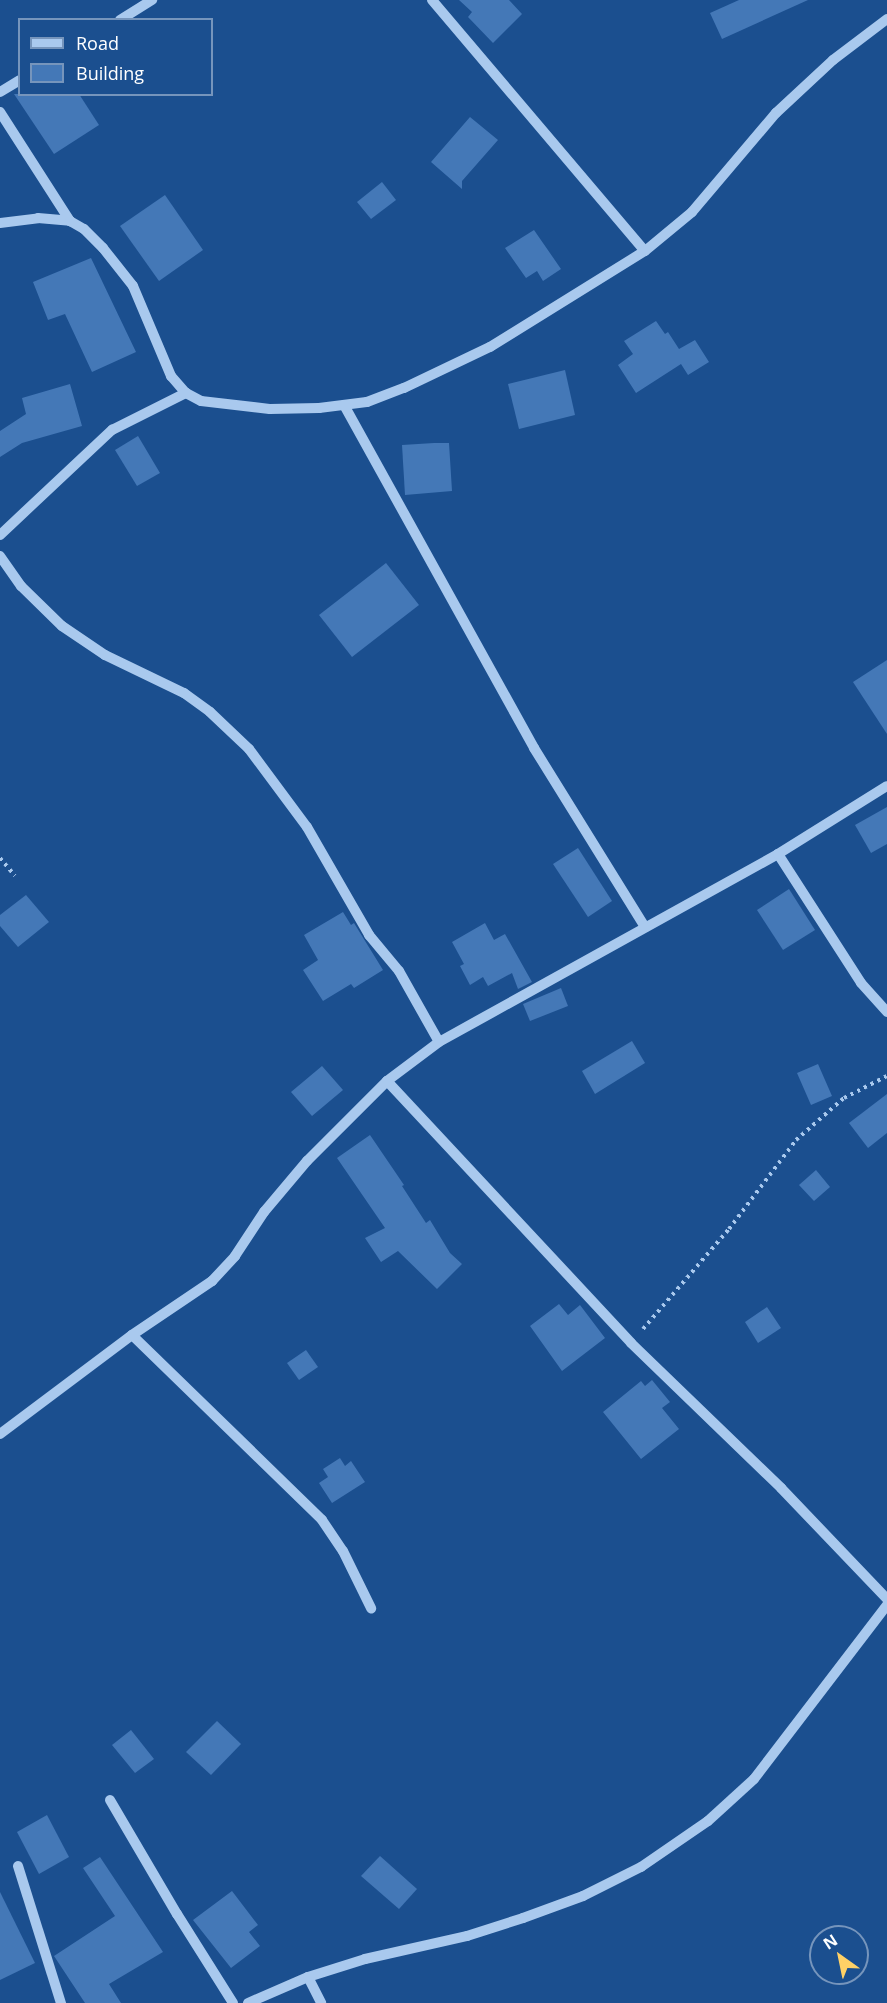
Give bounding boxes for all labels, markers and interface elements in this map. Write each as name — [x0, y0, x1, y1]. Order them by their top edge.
legend — [18, 18, 213, 96]
text: Road — [76, 31, 119, 55]
text: Building — [76, 61, 144, 85]
north arrow — [809, 1925, 869, 1985]
text: N — [819, 1929, 842, 1954]

